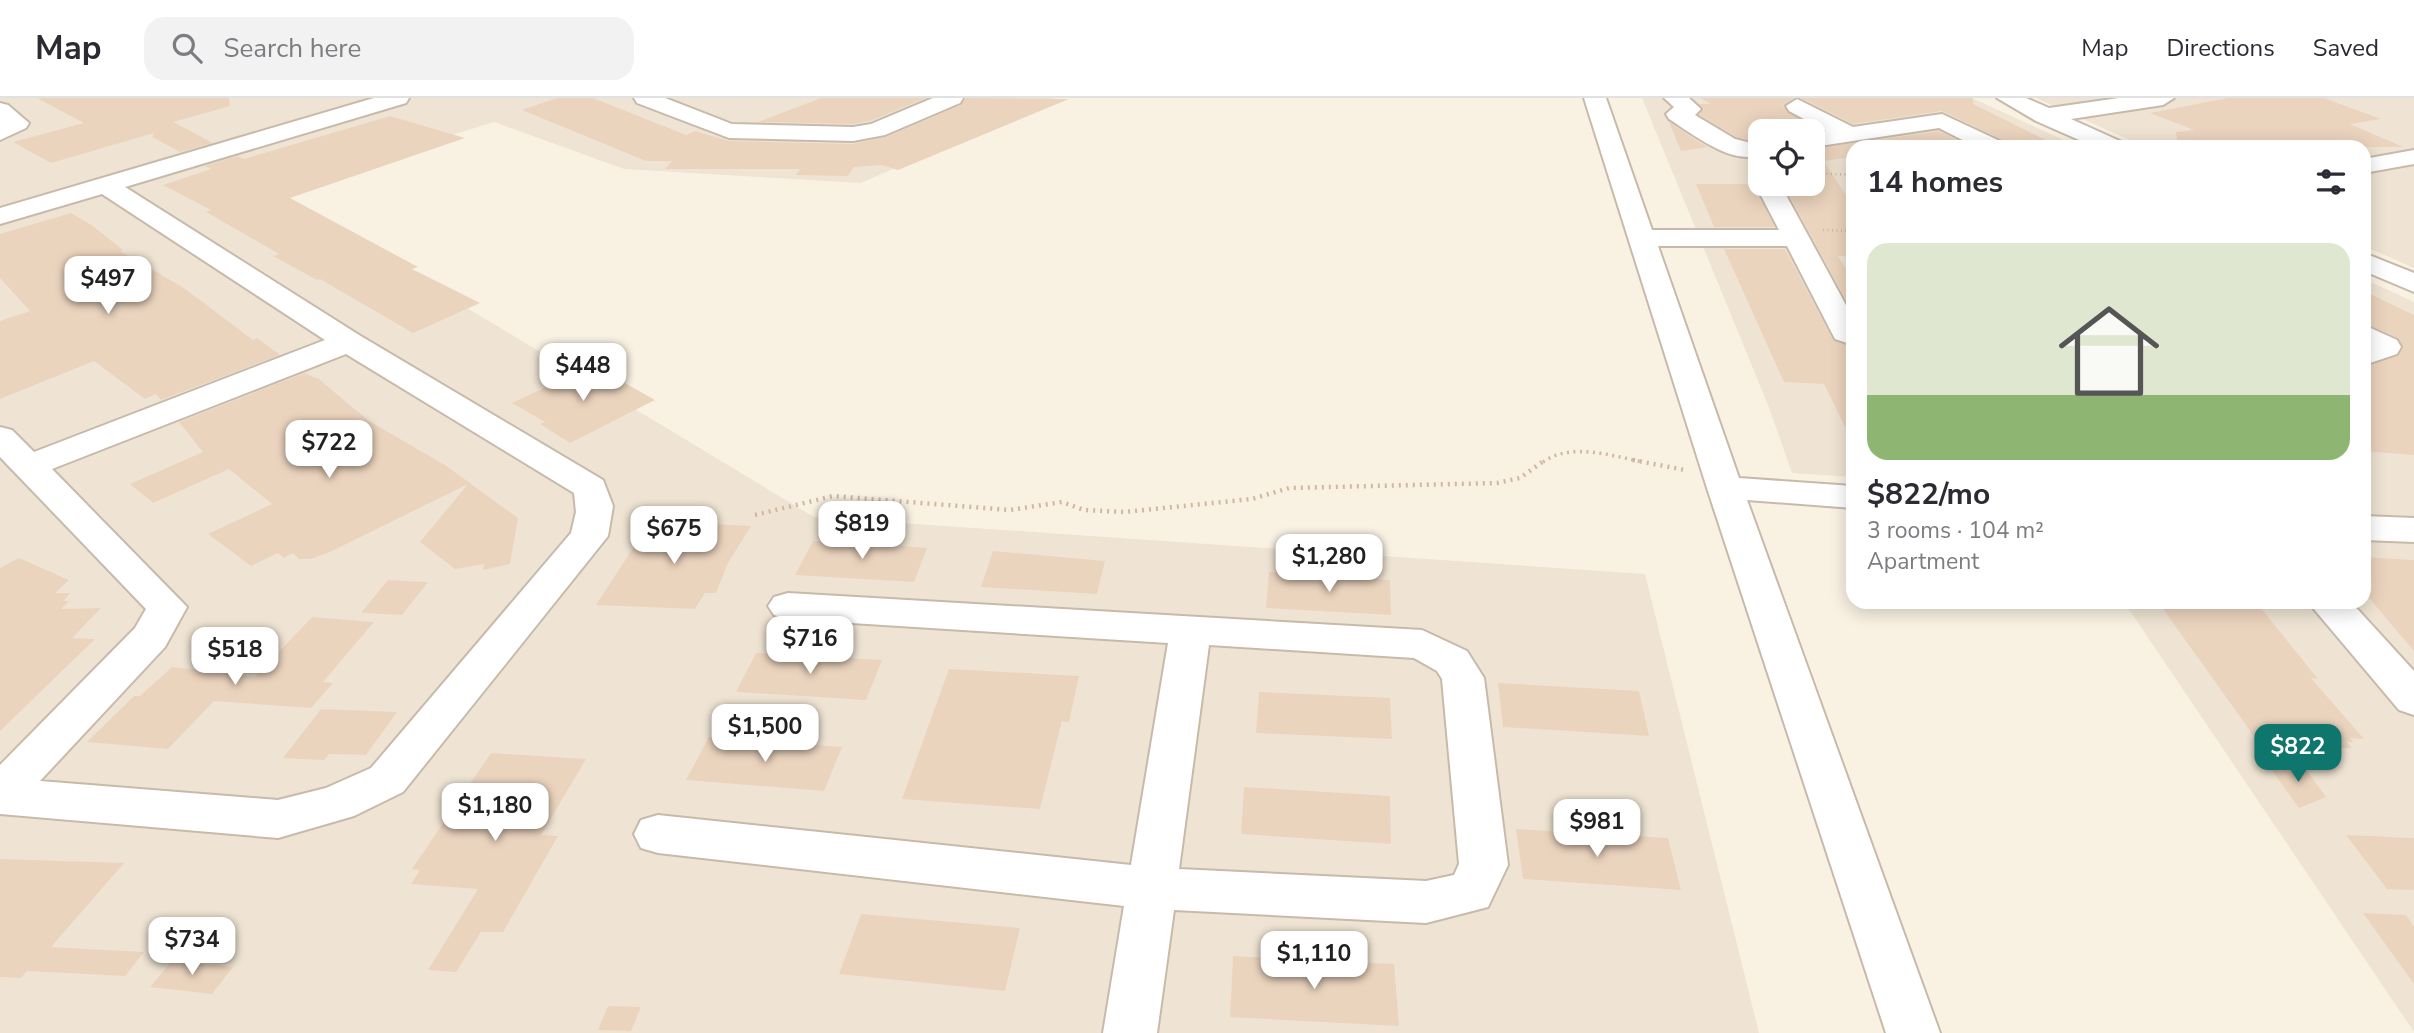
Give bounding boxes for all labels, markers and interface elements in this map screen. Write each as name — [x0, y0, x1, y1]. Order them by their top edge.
search box — [144, 17, 634, 80]
text: Map — [35, 26, 102, 71]
icon: search — [168, 29, 206, 67]
text: Search here — [224, 31, 361, 66]
text: Map — [2081, 32, 2128, 64]
text: Directions — [2166, 32, 2275, 64]
text: Saved — [2313, 32, 2379, 64]
map controls — [1748, 119, 1825, 196]
button: locate — [1748, 119, 1825, 196]
text: 14 homes — [1867, 162, 2003, 203]
icon: filters — [2312, 163, 2350, 201]
pin: $497 — [67, 256, 149, 316]
text: $497 — [80, 263, 136, 294]
icon: home — [2046, 288, 2172, 414]
pin: $448 — [542, 344, 624, 403]
text: $448 — [555, 350, 611, 381]
pin: $722 — [288, 420, 370, 480]
text: $722 — [301, 427, 357, 458]
text: $822/mo — [1867, 474, 1990, 515]
pin: $819 — [821, 502, 903, 561]
pin: $675 — [633, 506, 715, 566]
text: $819 — [834, 508, 890, 539]
text: $675 — [646, 513, 702, 544]
text: 3 rooms · 104 m² — [1867, 515, 2044, 546]
pin: $1,280 — [1272, 534, 1386, 594]
text: $1,280 — [1292, 541, 1366, 572]
text: Apartment — [1867, 546, 1979, 577]
pin: $716 — [769, 616, 851, 676]
text: $716 — [782, 623, 838, 654]
pin: $518 — [194, 628, 276, 687]
text: $518 — [207, 634, 263, 665]
pin: $1,500 — [708, 704, 822, 764]
text: $1,500 — [728, 711, 802, 742]
pin: $822 — [2257, 724, 2339, 784]
text: $822 — [2270, 731, 2326, 762]
pin: $1,180 — [438, 784, 552, 843]
text: $1,180 — [458, 790, 532, 821]
pin: $981 — [1556, 800, 1638, 859]
text: $981 — [1569, 806, 1625, 837]
pin: $734 — [151, 918, 233, 977]
text: $734 — [164, 924, 220, 955]
pin: $1,110 — [1257, 932, 1371, 991]
text: $1,110 — [1277, 938, 1351, 969]

